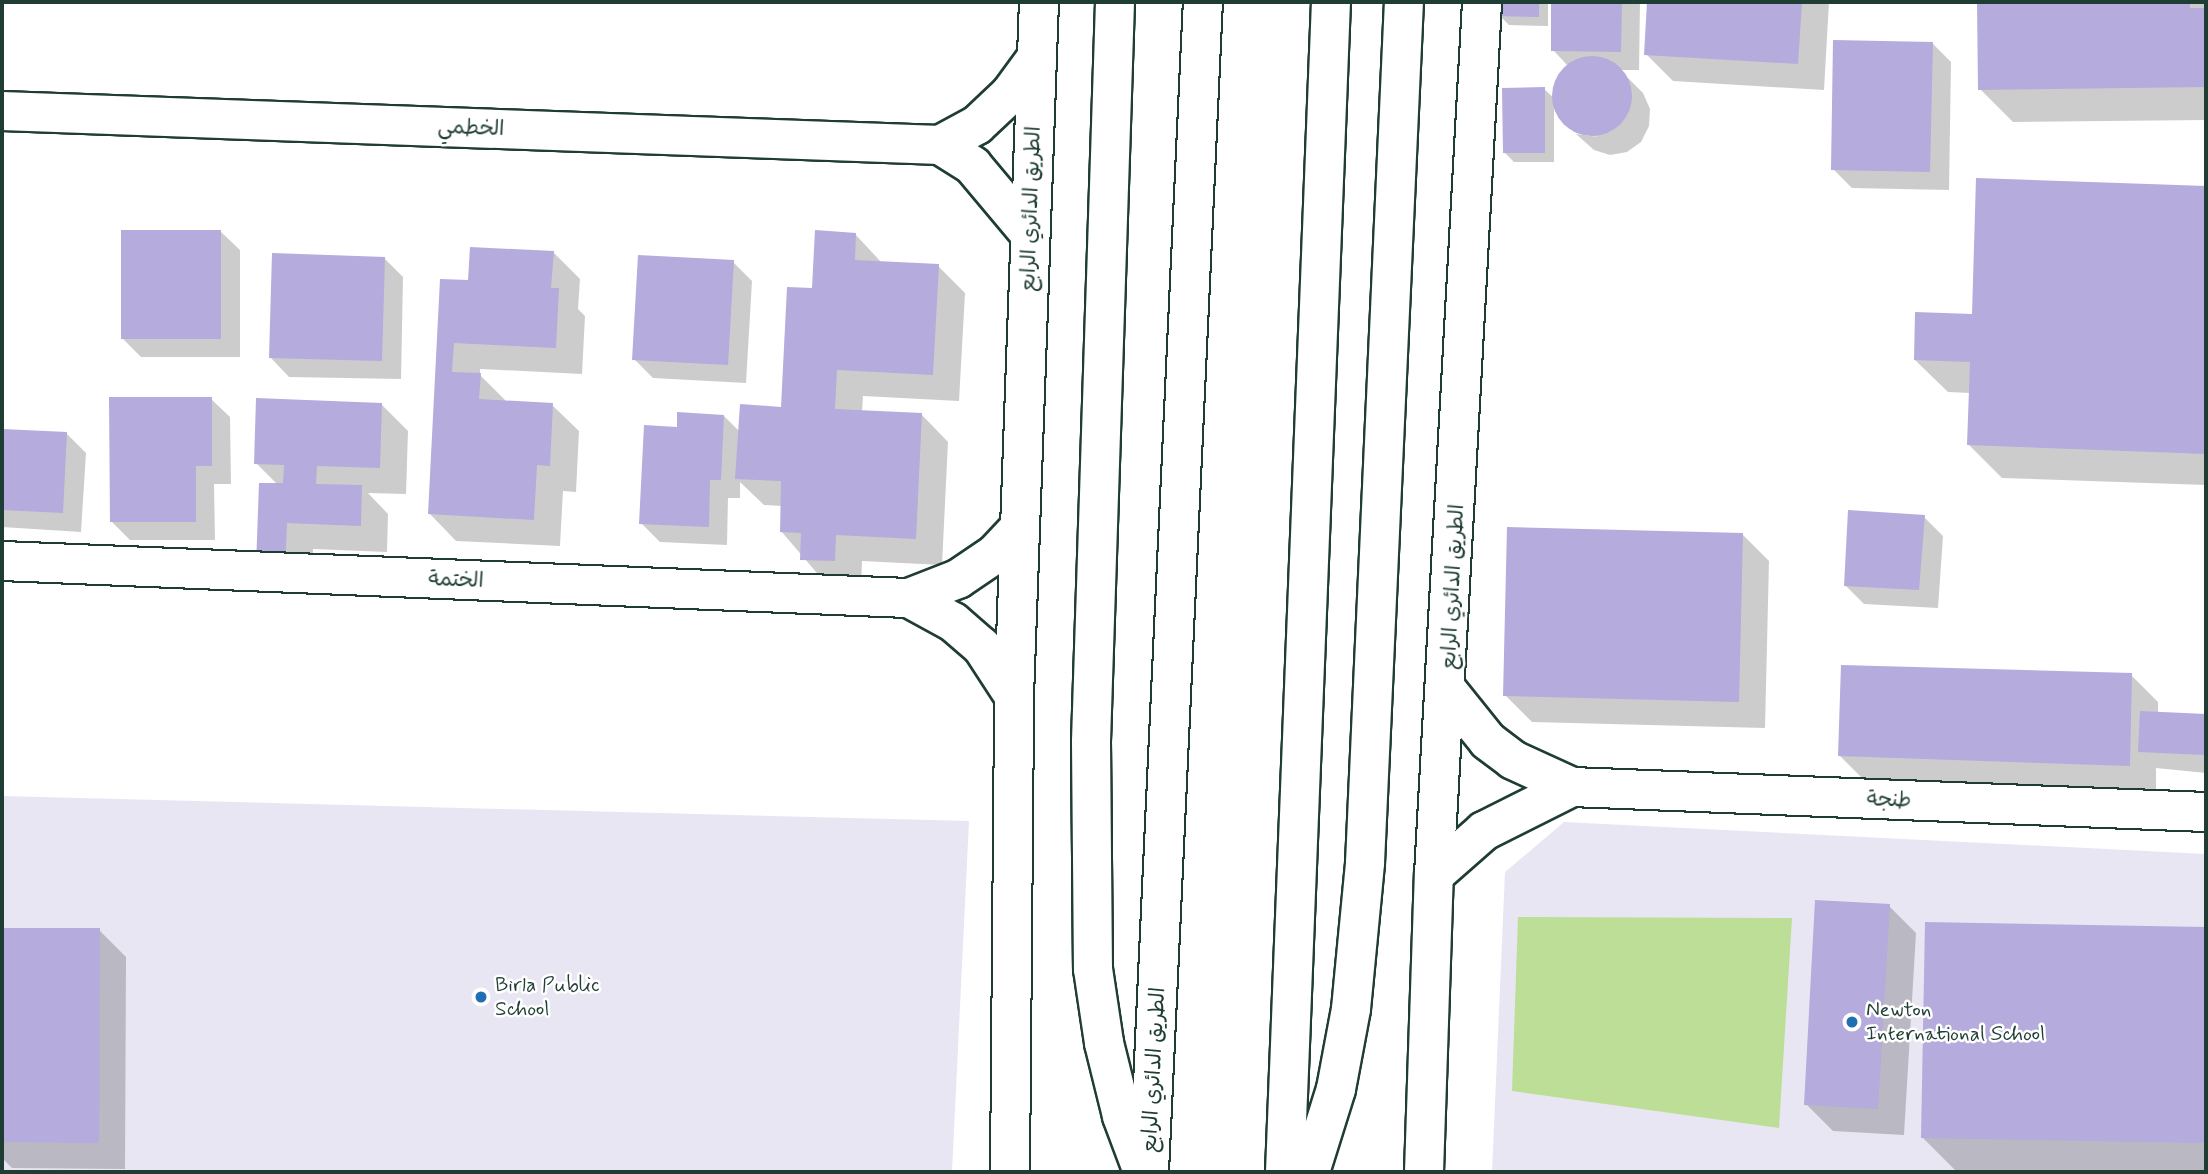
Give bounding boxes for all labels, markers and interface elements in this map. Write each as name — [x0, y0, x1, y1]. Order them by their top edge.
street label: الخطمي — [437, 114, 505, 142]
street label: الطريق الدائري الرابع — [1016, 126, 1046, 292]
street label: الطريق الدائري الرابع — [1436, 504, 1470, 670]
street label: الختمة — [428, 566, 484, 594]
street label: طنجة — [1866, 787, 1912, 813]
place label: Birla Public School — [495, 972, 598, 1022]
street label: الطريق الدائري الرابع — [1137, 987, 1171, 1153]
marker: Birla Public School — [473, 989, 489, 1005]
place label: Newton International School — [1866, 997, 2045, 1047]
marker: Newton International School — [1844, 1014, 1860, 1030]

